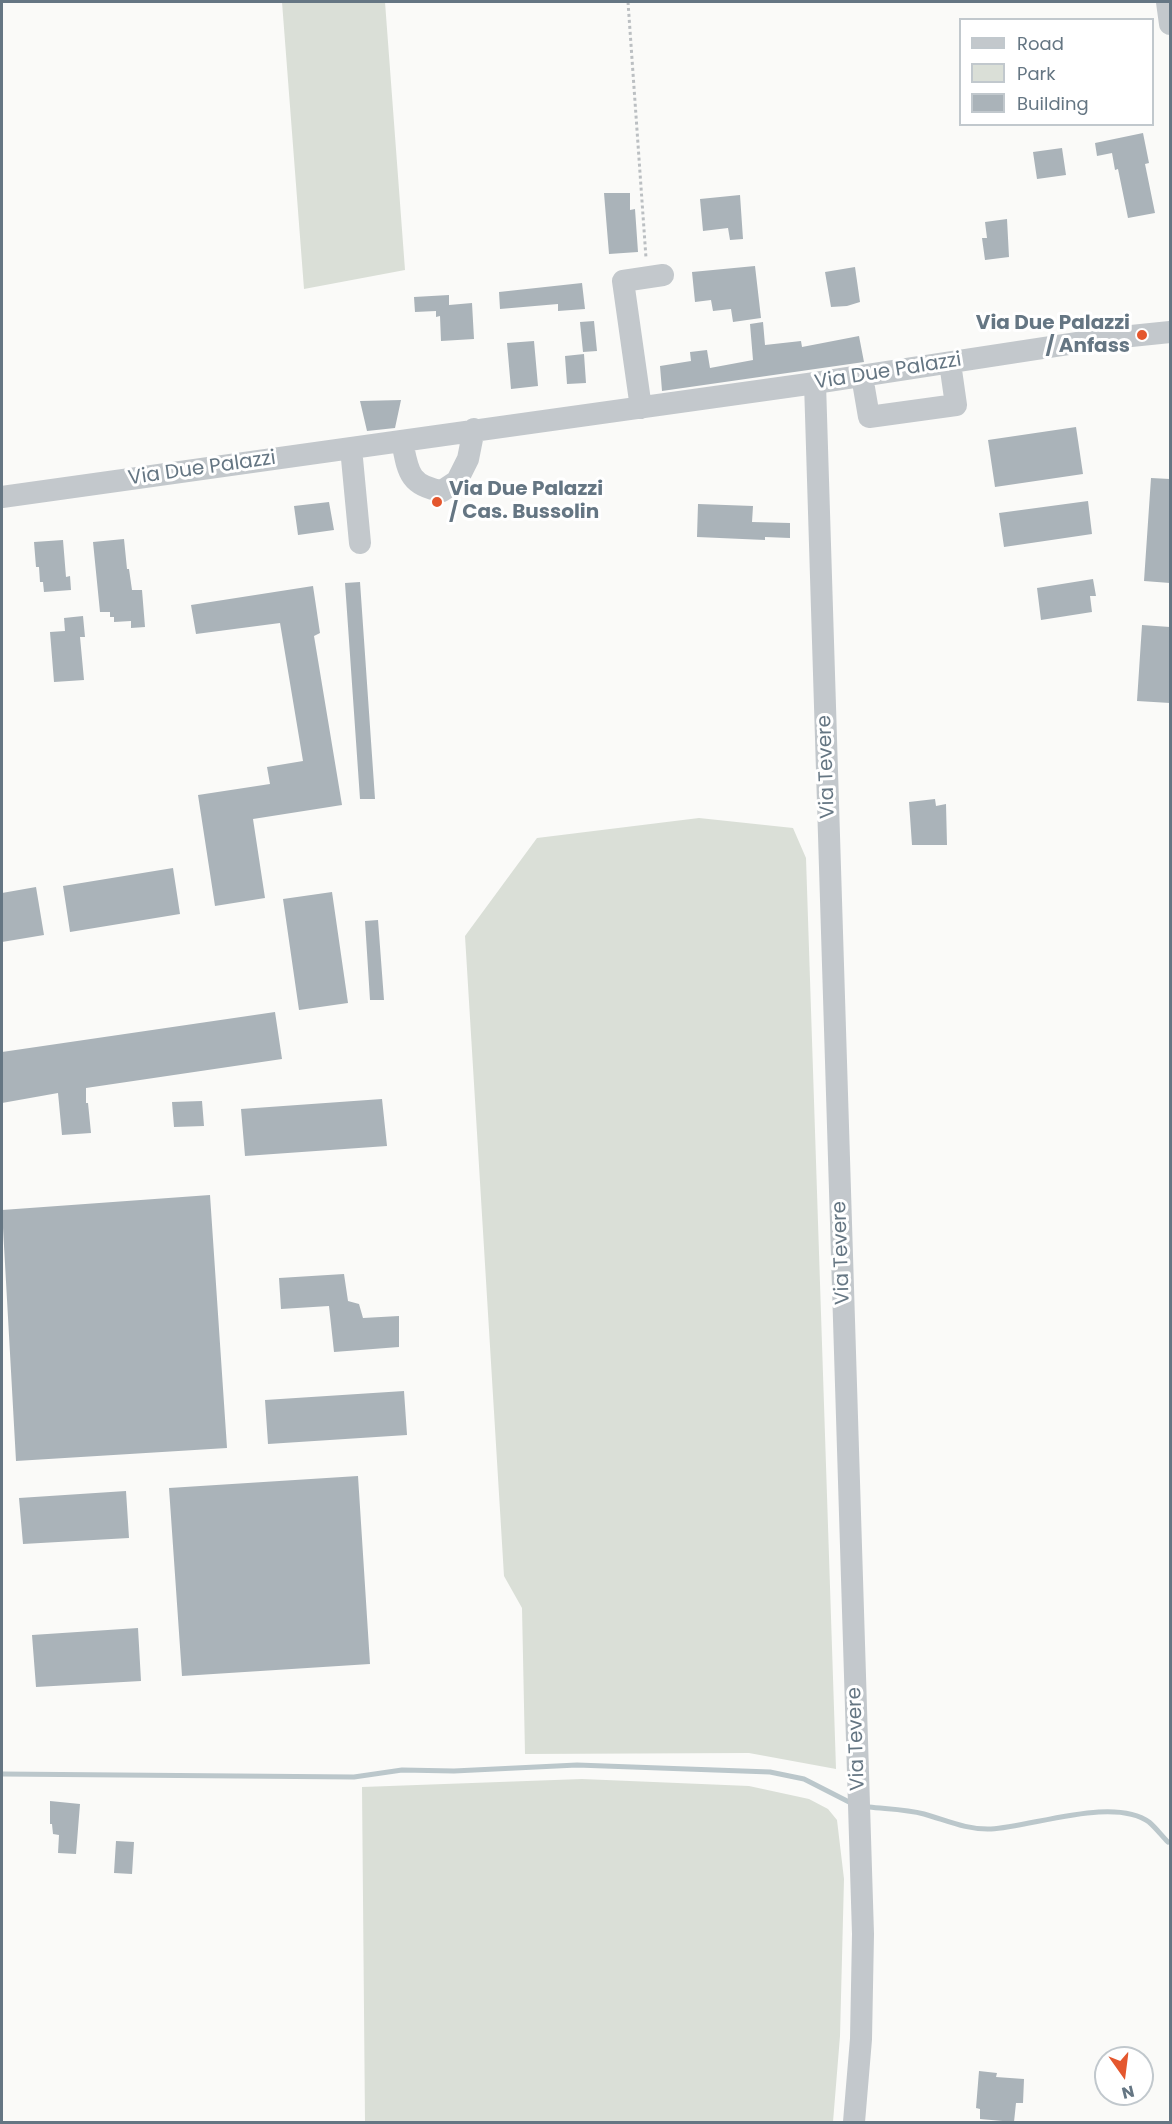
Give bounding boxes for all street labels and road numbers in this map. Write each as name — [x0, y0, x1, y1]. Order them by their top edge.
street label: Via Due Palazzi — [813, 349, 963, 395]
street label: Via Due Palazzi — [127, 447, 277, 491]
street label: Via Tevere — [813, 715, 841, 819]
street label: Via Tevere — [828, 1201, 856, 1305]
street label: Via Tevere — [843, 1687, 871, 1791]

